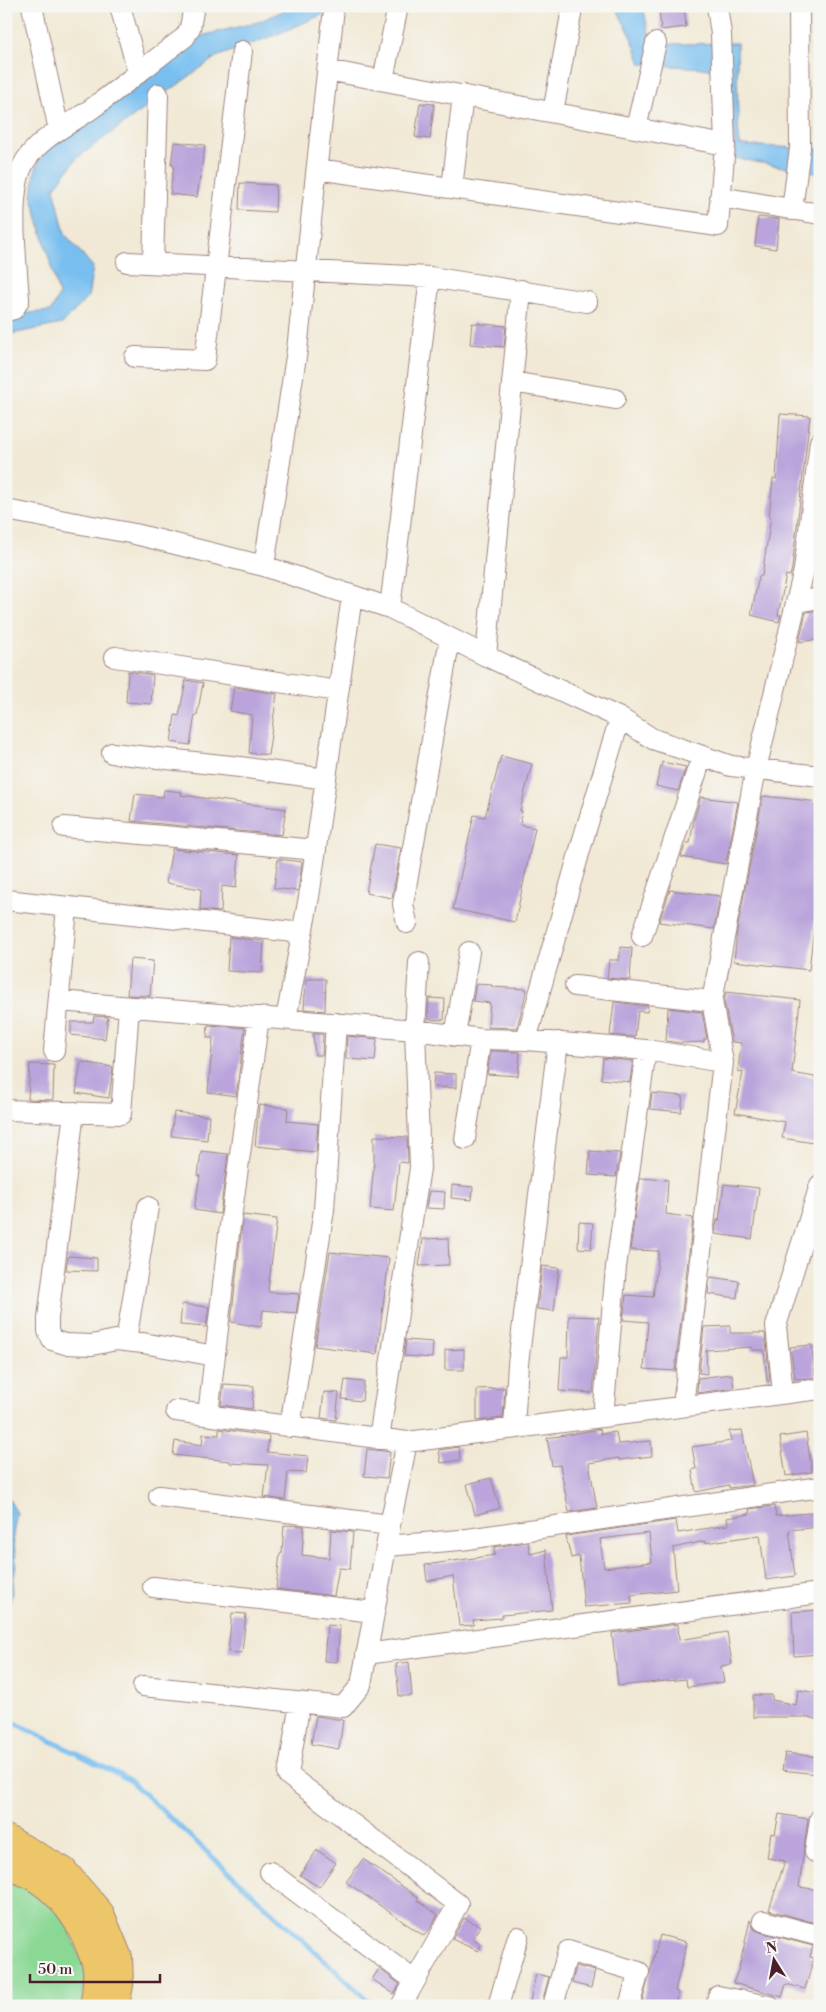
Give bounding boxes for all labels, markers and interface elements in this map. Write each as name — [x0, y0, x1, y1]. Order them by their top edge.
north arrow — [748, 1934, 798, 1984]
text: N — [765, 1938, 779, 1958]
scale bar — [30, 1952, 160, 1984]
text: 50 m — [38, 1960, 72, 1979]

